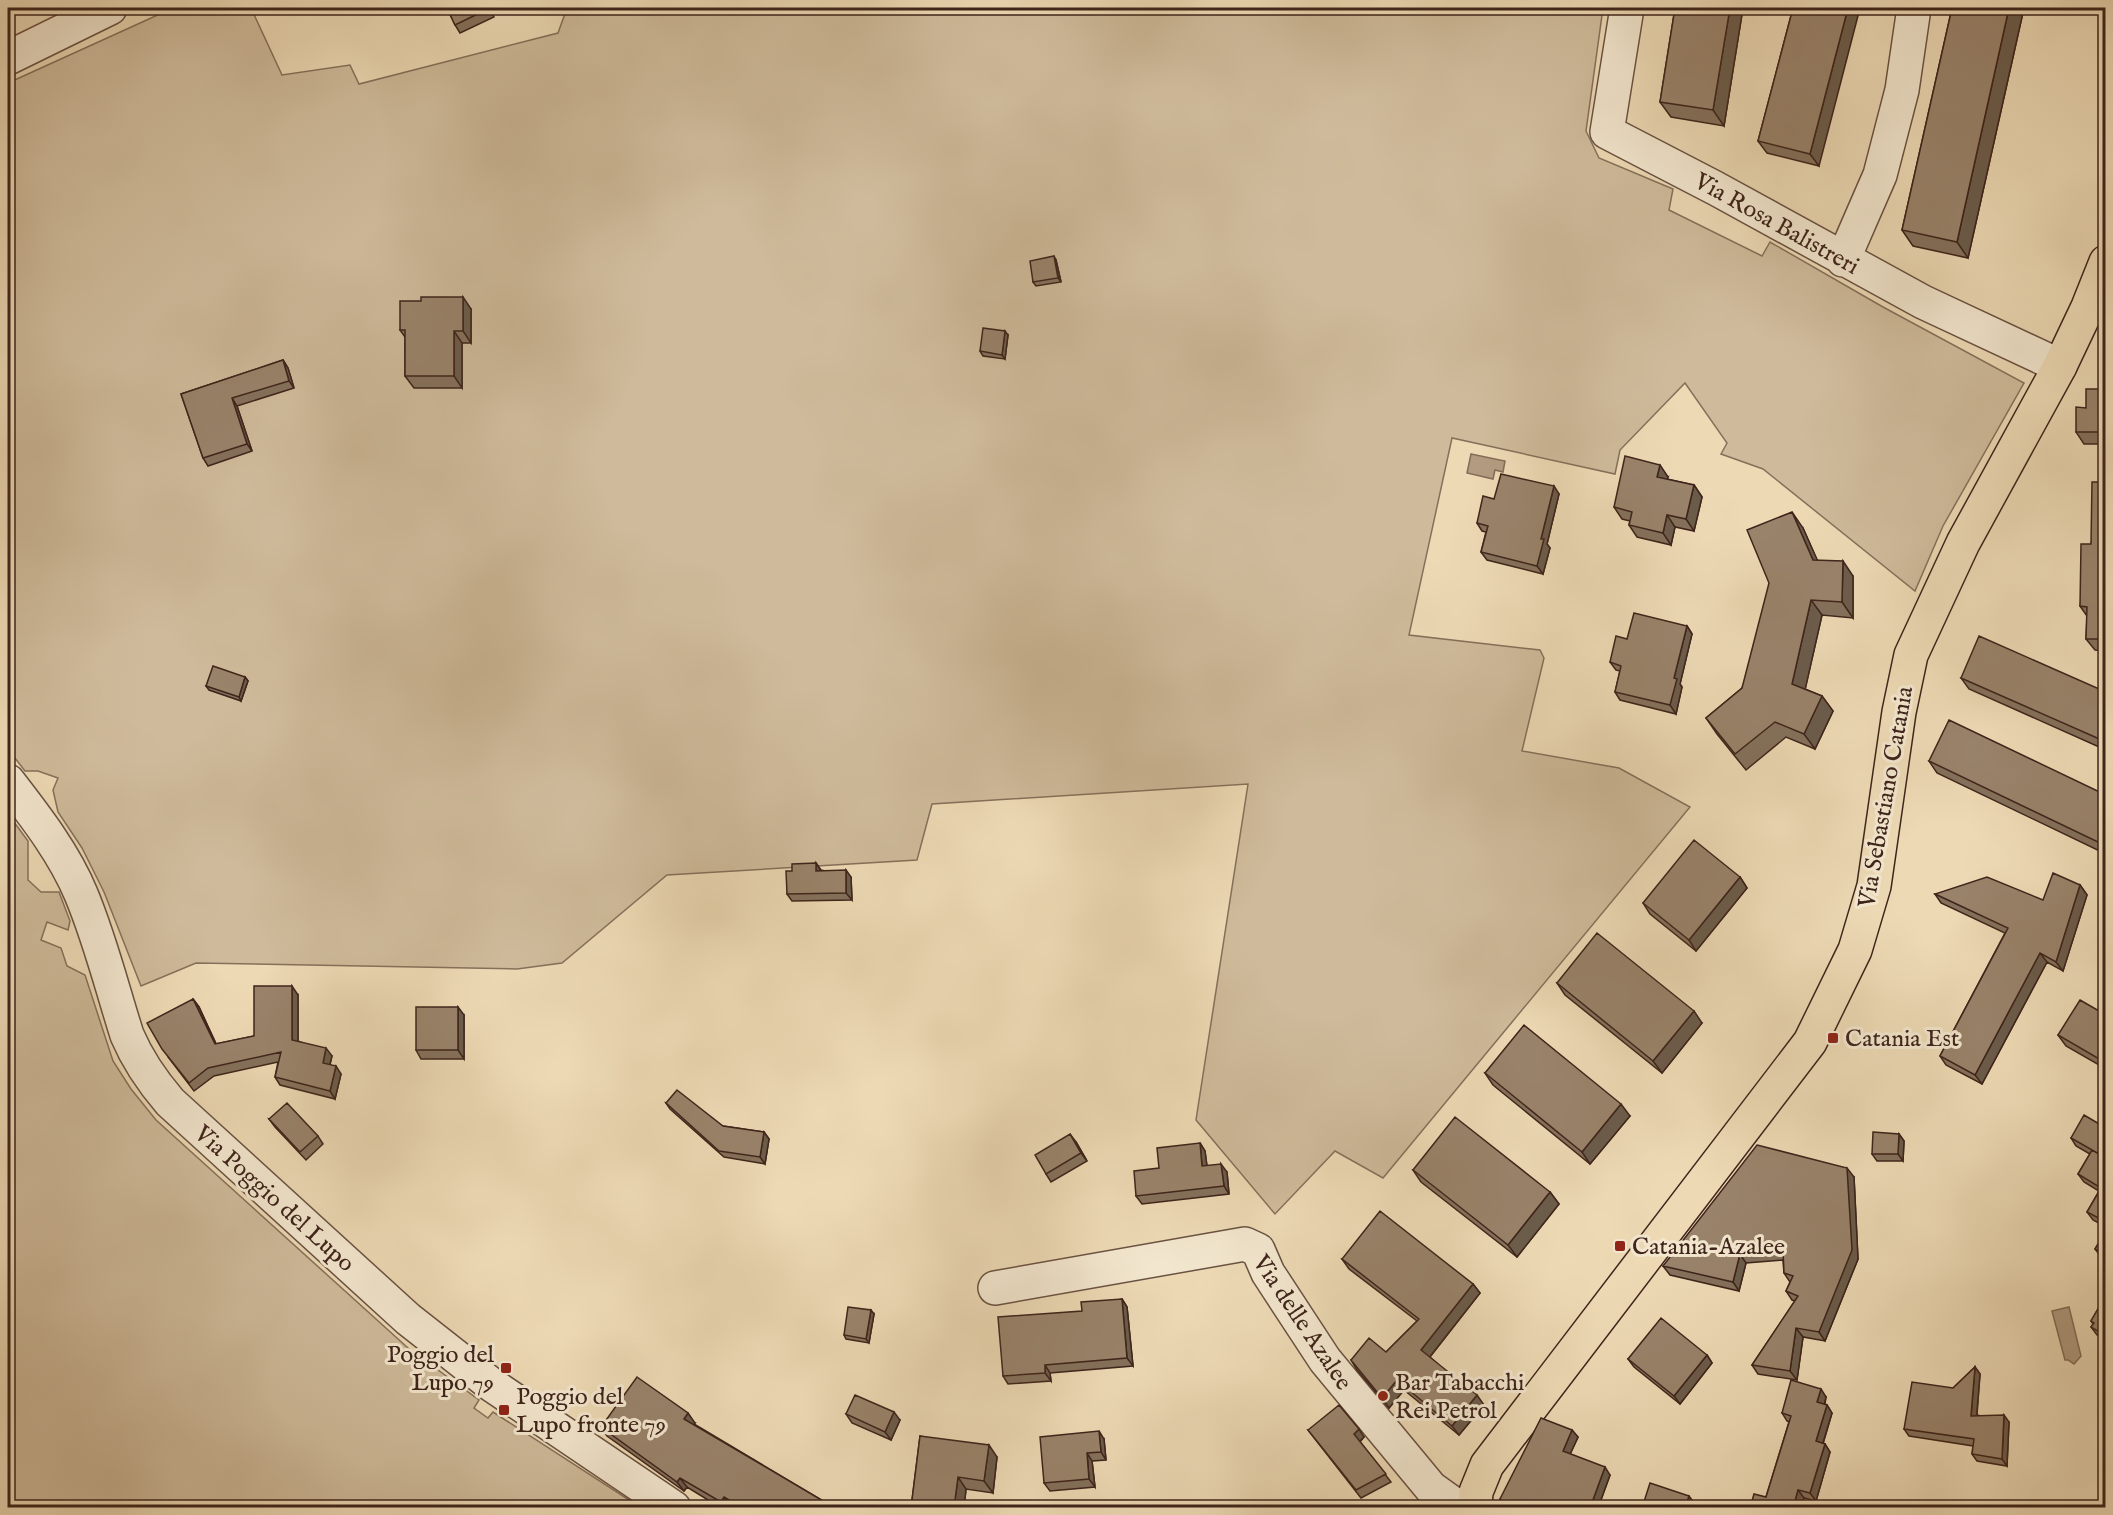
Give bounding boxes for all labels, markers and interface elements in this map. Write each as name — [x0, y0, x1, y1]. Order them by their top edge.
street label: Via Rosa Balistreri — [1687, 166, 1864, 282]
street label: Via Sebastiano Catania — [1852, 683, 1921, 911]
place label: Catania Est — [1845, 1024, 1959, 1055]
marker: Catania Est — [1826, 1031, 1840, 1045]
street label: Via Poggio del Lupo — [186, 1118, 361, 1279]
place label: Catania-Azalee — [1632, 1232, 1785, 1263]
marker: Catania-Azalee — [1613, 1239, 1627, 1253]
street label: Via delle Azalee — [1244, 1248, 1359, 1397]
place label: Poggio del Lupo 79 — [387, 1340, 494, 1399]
marker: Poggio del Lupo 79 — [499, 1361, 513, 1375]
place label: Bar Tabacchi Rei Petrol — [1395, 1368, 1524, 1427]
place label: Poggio del Lupo fronte 79 — [516, 1382, 666, 1441]
marker: Bar Tabacchi Rei Petrol — [1376, 1389, 1390, 1403]
marker: Poggio del Lupo fronte 79 — [497, 1403, 511, 1417]

